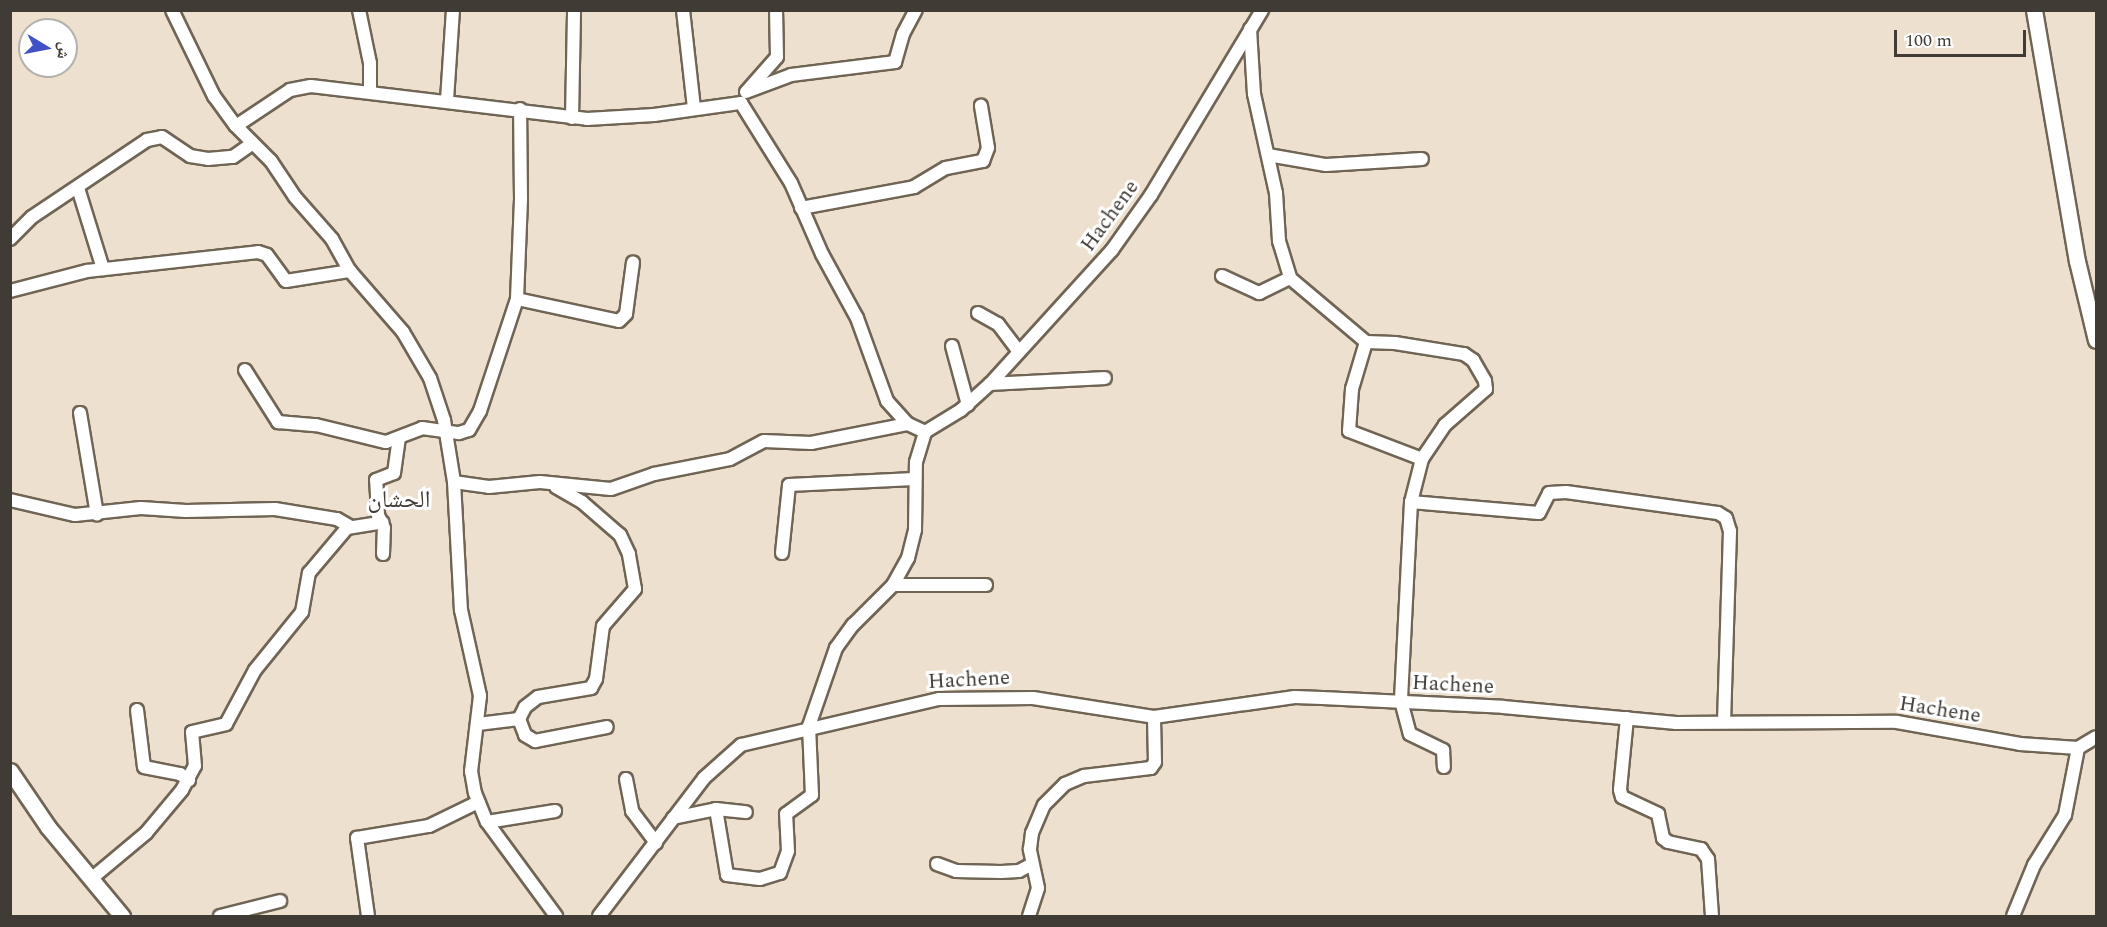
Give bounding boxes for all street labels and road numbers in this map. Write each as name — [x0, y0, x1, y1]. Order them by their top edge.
street label: Hachene — [1076, 175, 1144, 257]
street label: Hachene — [927, 665, 1011, 695]
street label: Hachene — [1411, 670, 1495, 700]
street label: Hachene — [1897, 691, 1983, 729]

